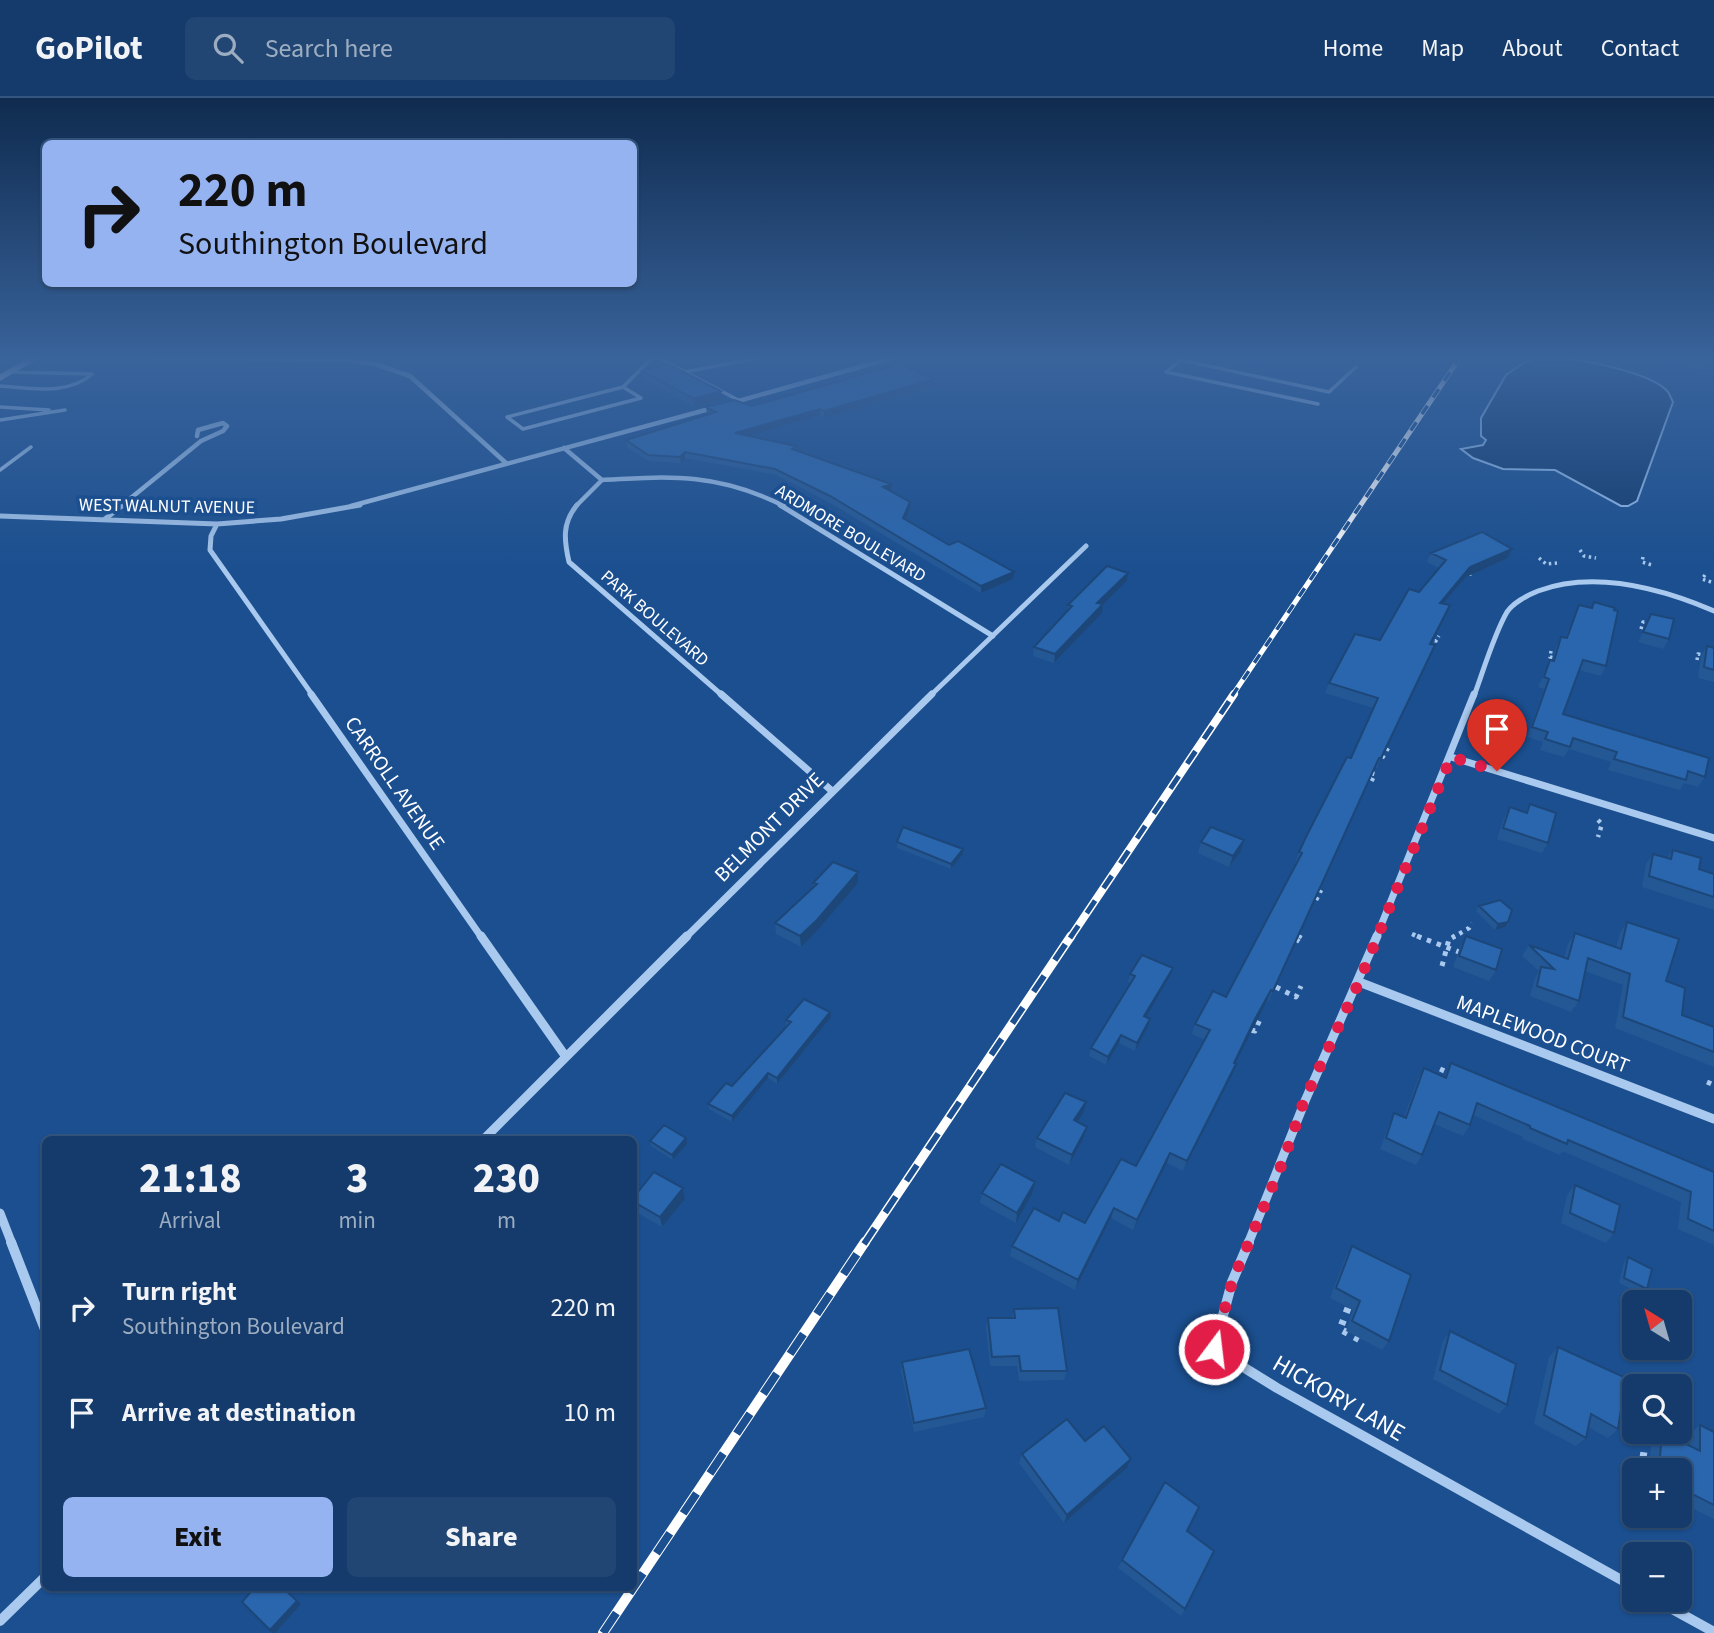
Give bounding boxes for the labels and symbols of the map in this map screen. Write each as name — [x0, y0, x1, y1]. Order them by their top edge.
street label: ARDMORE BOULEVARD — [771, 478, 931, 588]
street label: WEST WALNUT AVENUE — [79, 492, 255, 521]
street label: PARK BOULEVARD — [595, 564, 714, 672]
pin — [1467, 699, 1527, 771]
street label: CARROLL AVENUE — [338, 710, 452, 856]
street label: BELMONT DRIVE — [707, 765, 831, 889]
street label: MAPLEWOOD COURT — [1452, 987, 1634, 1081]
north arrow — [1622, 1290, 1692, 1360]
position arrow — [1177, 1312, 1251, 1386]
street label: HICKORY LANE — [1266, 1346, 1412, 1451]

